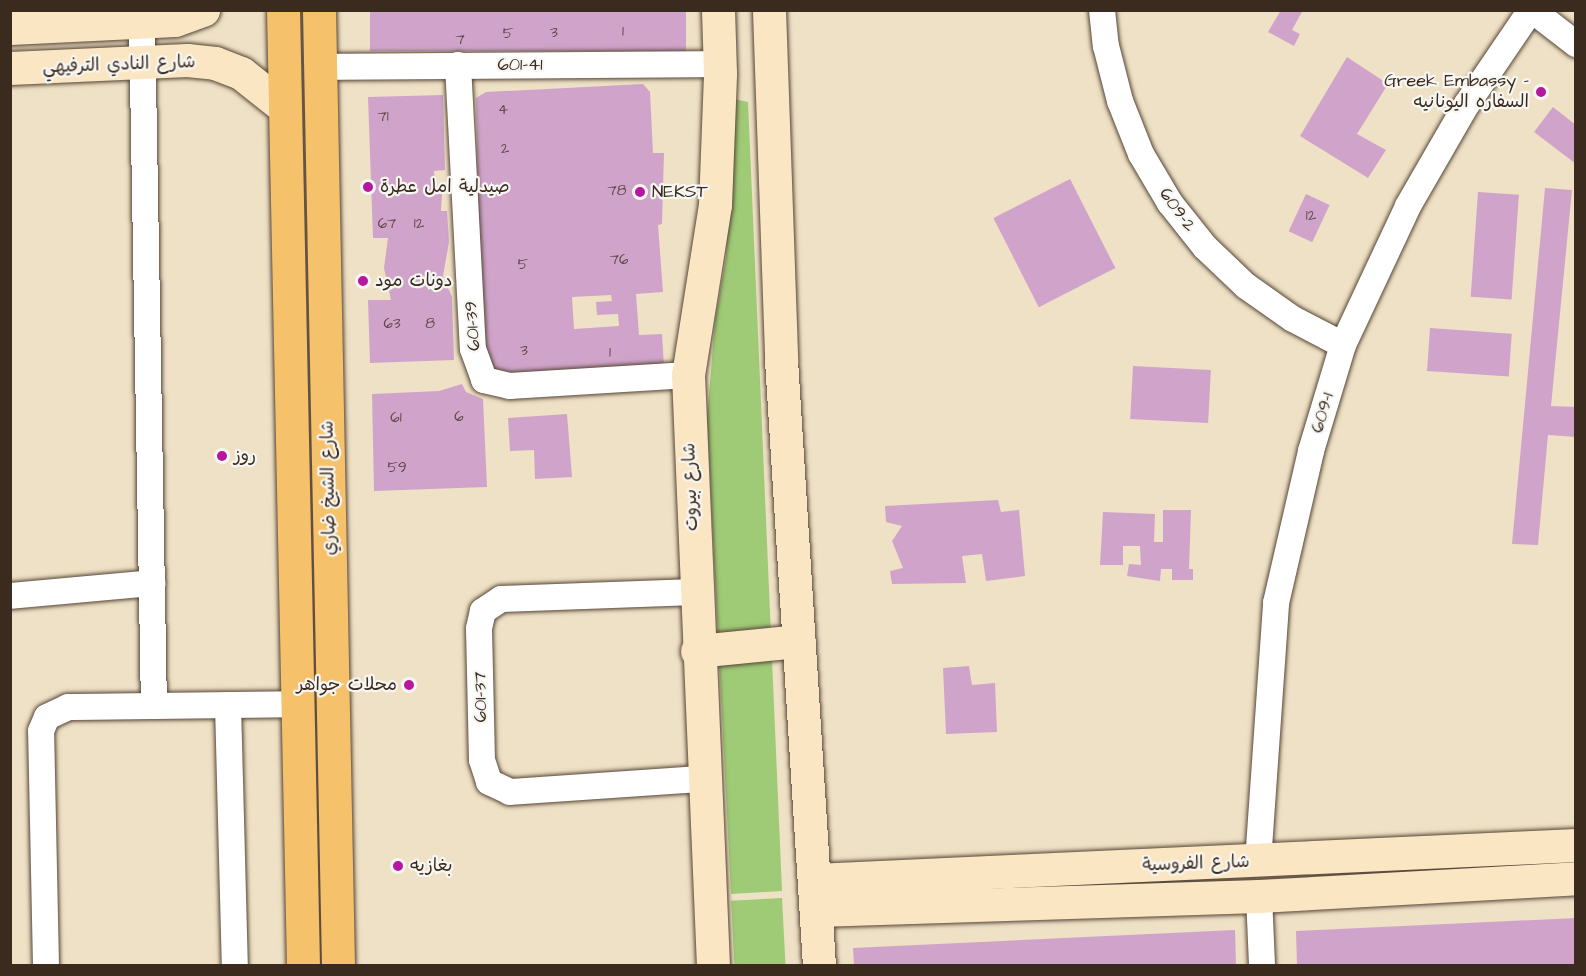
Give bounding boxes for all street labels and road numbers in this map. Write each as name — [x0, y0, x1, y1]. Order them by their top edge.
street label: شارع النادي الترفيهي — [42, 52, 196, 78]
street label: 601-41 — [497, 54, 543, 76]
street label: 609-2 — [1154, 184, 1200, 236]
street label: 601-39 — [460, 300, 486, 352]
street label: 609-1 — [1307, 390, 1339, 436]
street label: شارع الشيخ ضاري — [317, 420, 341, 556]
street label: شارع بيروت — [679, 442, 703, 532]
street label: 601-37 — [470, 671, 492, 723]
street label: شارع الفروسية — [1142, 851, 1250, 877]

